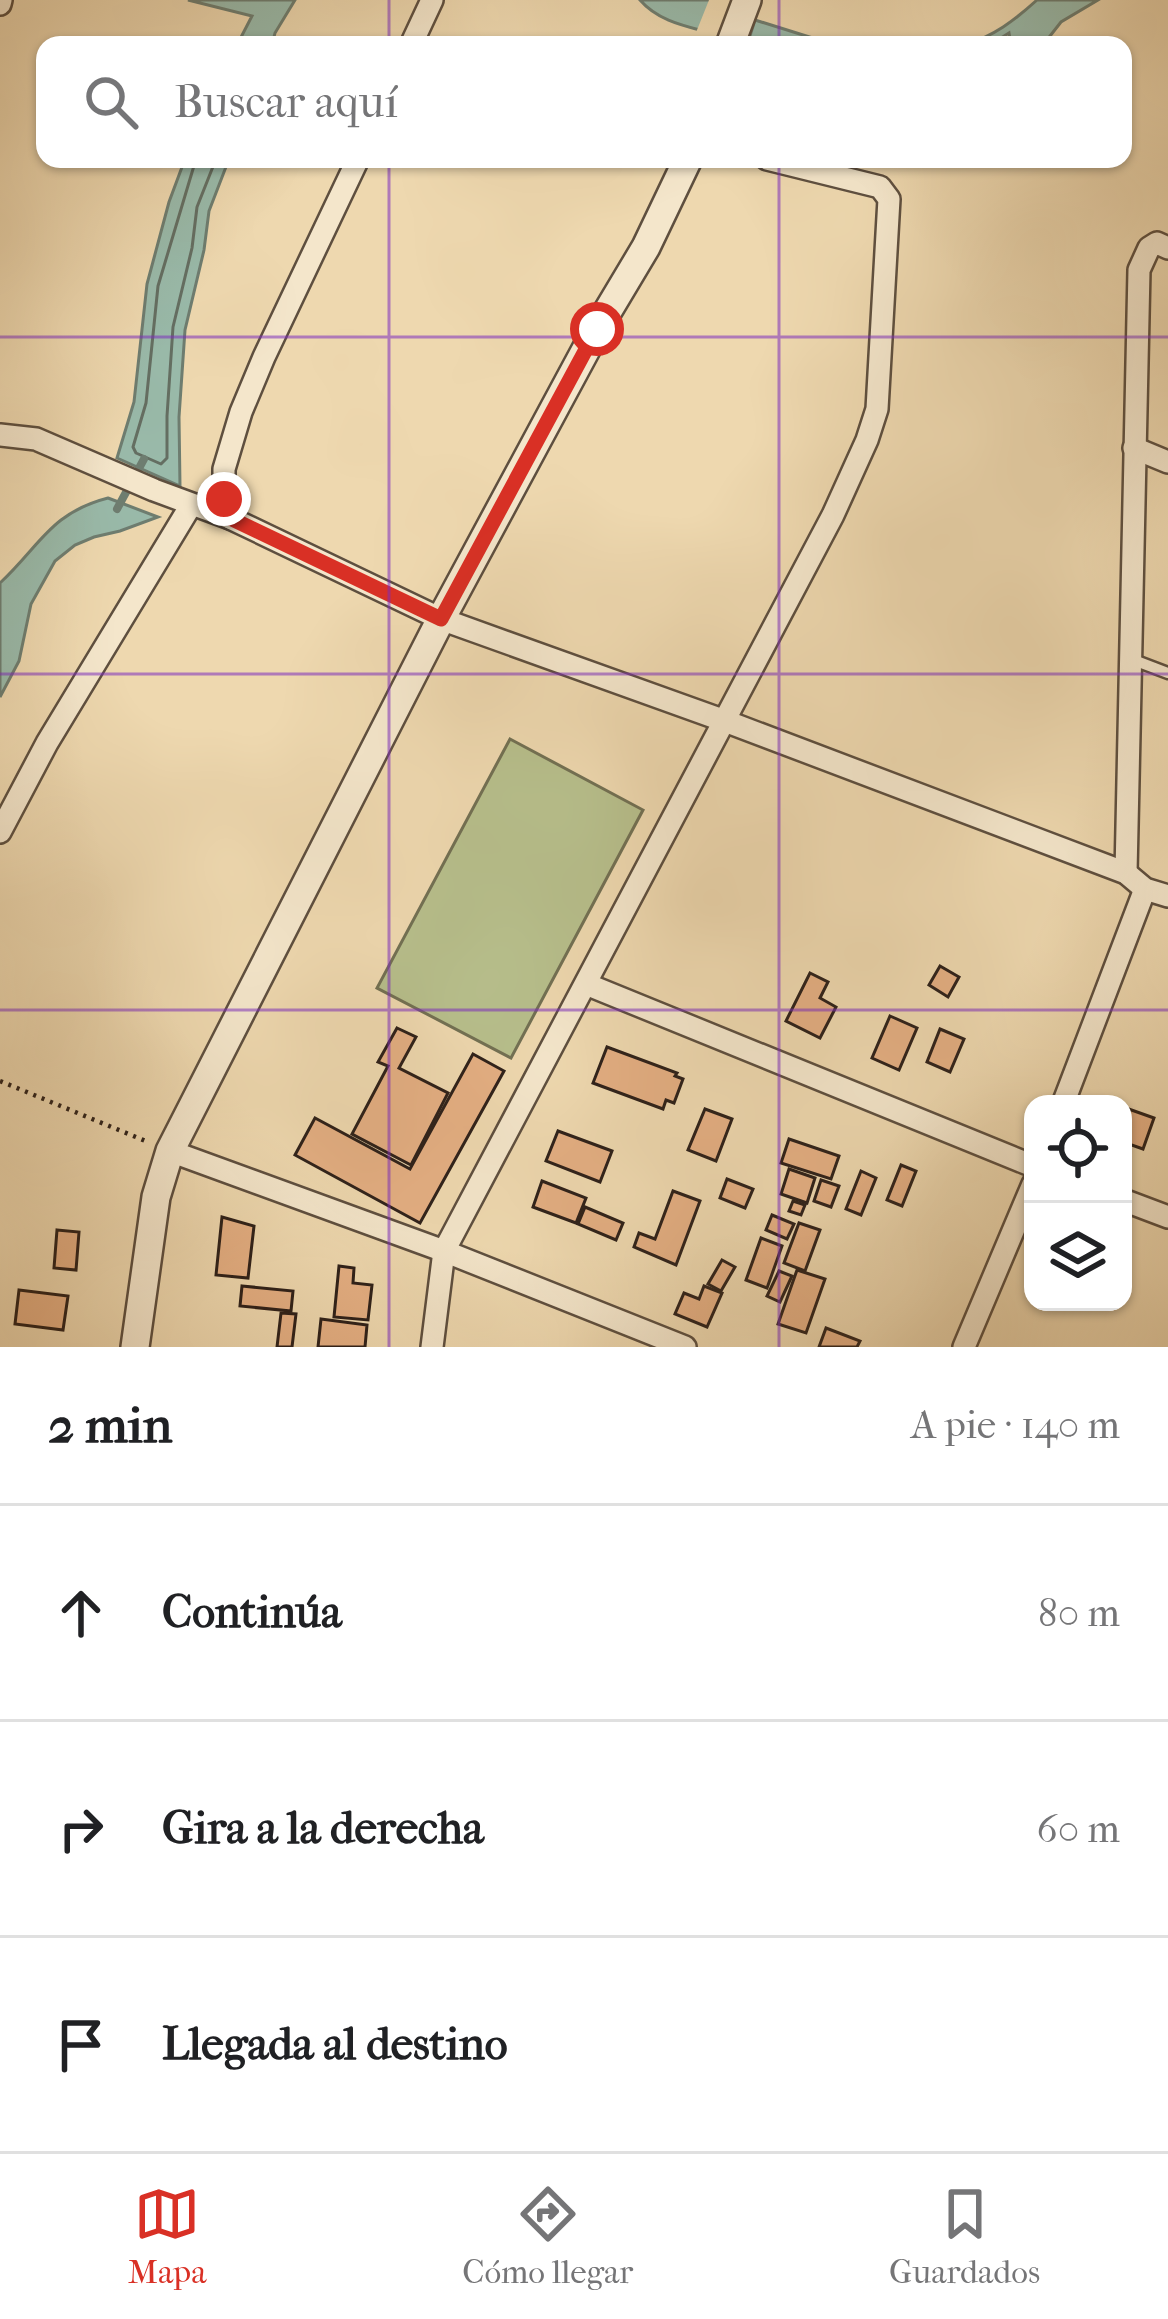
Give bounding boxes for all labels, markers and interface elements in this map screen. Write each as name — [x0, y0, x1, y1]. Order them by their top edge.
search box — [36, 36, 1132, 168]
icon: search — [78, 69, 144, 135]
text: Buscar aquí — [174, 76, 398, 129]
route start — [570, 302, 624, 356]
route end — [197, 472, 251, 526]
map controls — [1024, 1095, 1132, 1311]
button: locate — [1024, 1095, 1132, 1203]
button: layers — [1024, 1203, 1132, 1311]
text: 2 min — [48, 1395, 172, 1455]
text: A pie · 140 m — [911, 1402, 1120, 1448]
icon: ahead — [48, 1580, 114, 1646]
text: Continúa — [162, 1586, 342, 1639]
text: 80 m — [1038, 1590, 1120, 1636]
icon: right — [48, 1796, 114, 1862]
text: Gira a la derecha — [162, 1802, 484, 1855]
text: 60 m — [1037, 1806, 1120, 1852]
icon: arrive — [48, 2012, 114, 2078]
text: Llegada al destino — [162, 2018, 508, 2071]
tab: Mapa — [128, 2181, 206, 2292]
tab: Cómo llegar — [462, 2181, 633, 2292]
tab: Guardados — [889, 2181, 1040, 2292]

